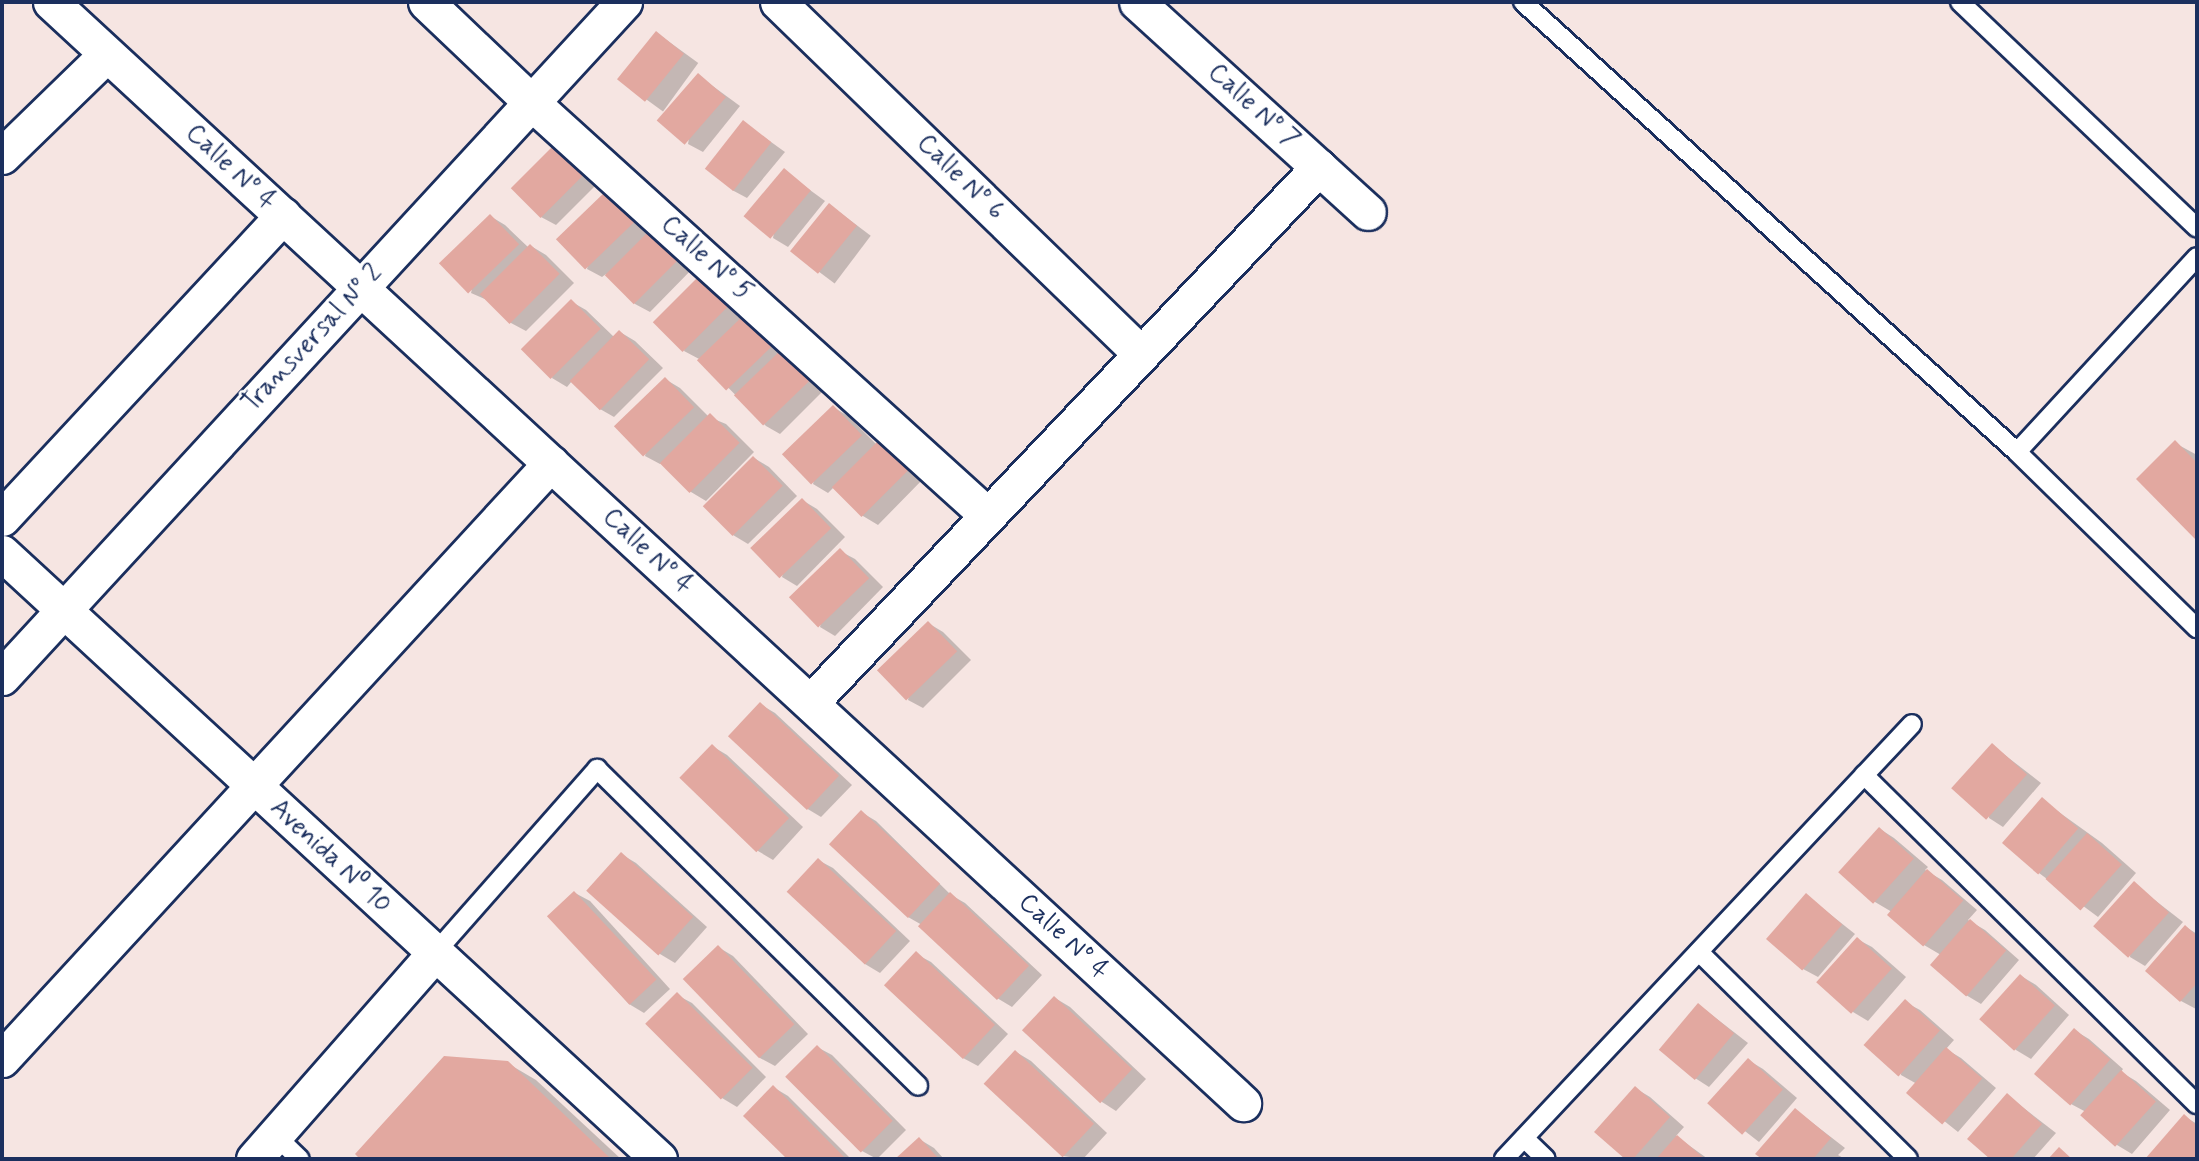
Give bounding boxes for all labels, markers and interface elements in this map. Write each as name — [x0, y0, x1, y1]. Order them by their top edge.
street label: Calle Nº 7 — [1201, 58, 1305, 156]
street label: Calle Nº 4 — [178, 118, 282, 218]
street label: Calle Nº 6 — [909, 128, 1011, 228]
street label: Calle Nº 5 — [654, 210, 758, 308]
street label: Transversal Nº 2 — [236, 258, 390, 420]
street label: Calle Nº 4 — [595, 502, 699, 602]
street label: Avenida N⁰ 10 — [263, 793, 397, 921]
street label: Calle Nº 4 — [1011, 887, 1115, 987]

